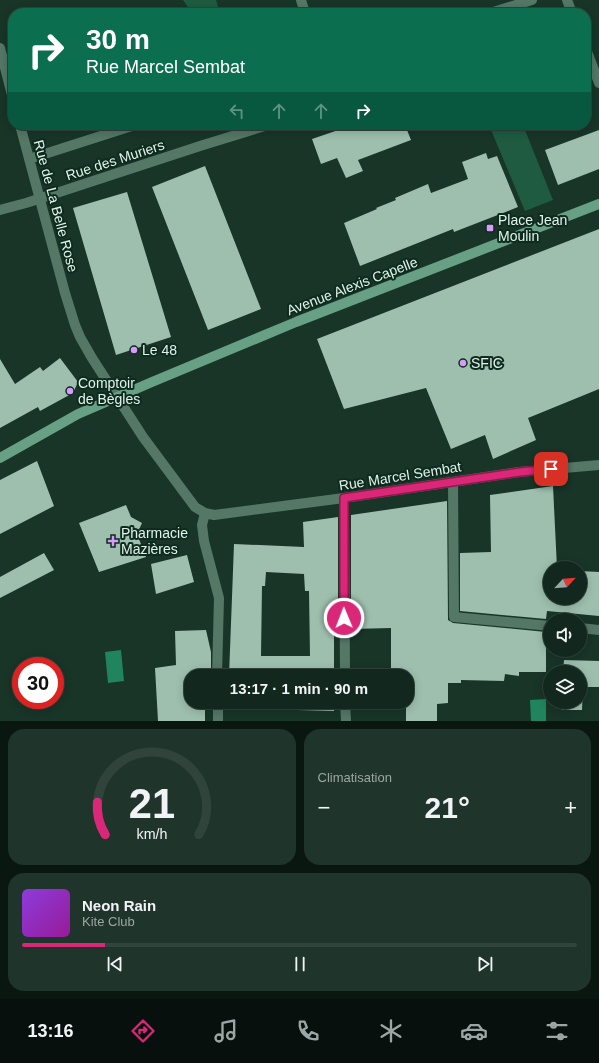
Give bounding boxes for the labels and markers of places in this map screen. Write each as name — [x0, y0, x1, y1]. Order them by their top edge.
place label: Place Jean Moulin — [498, 212, 567, 244]
marker: Place Jean Moulin — [485, 223, 495, 233]
place label: Le 48 — [142, 342, 177, 358]
marker: Le 48 — [129, 345, 139, 355]
place label: SFIC — [471, 355, 503, 371]
marker: SFIC — [458, 358, 468, 368]
place label: Comptoir de Bègles — [78, 375, 140, 407]
marker: Comptoir de Bègles — [65, 386, 75, 396]
pin — [534, 452, 568, 486]
place label: Pharmacie Mazières — [121, 525, 188, 557]
marker: Pharmacie Mazières — [108, 536, 118, 546]

